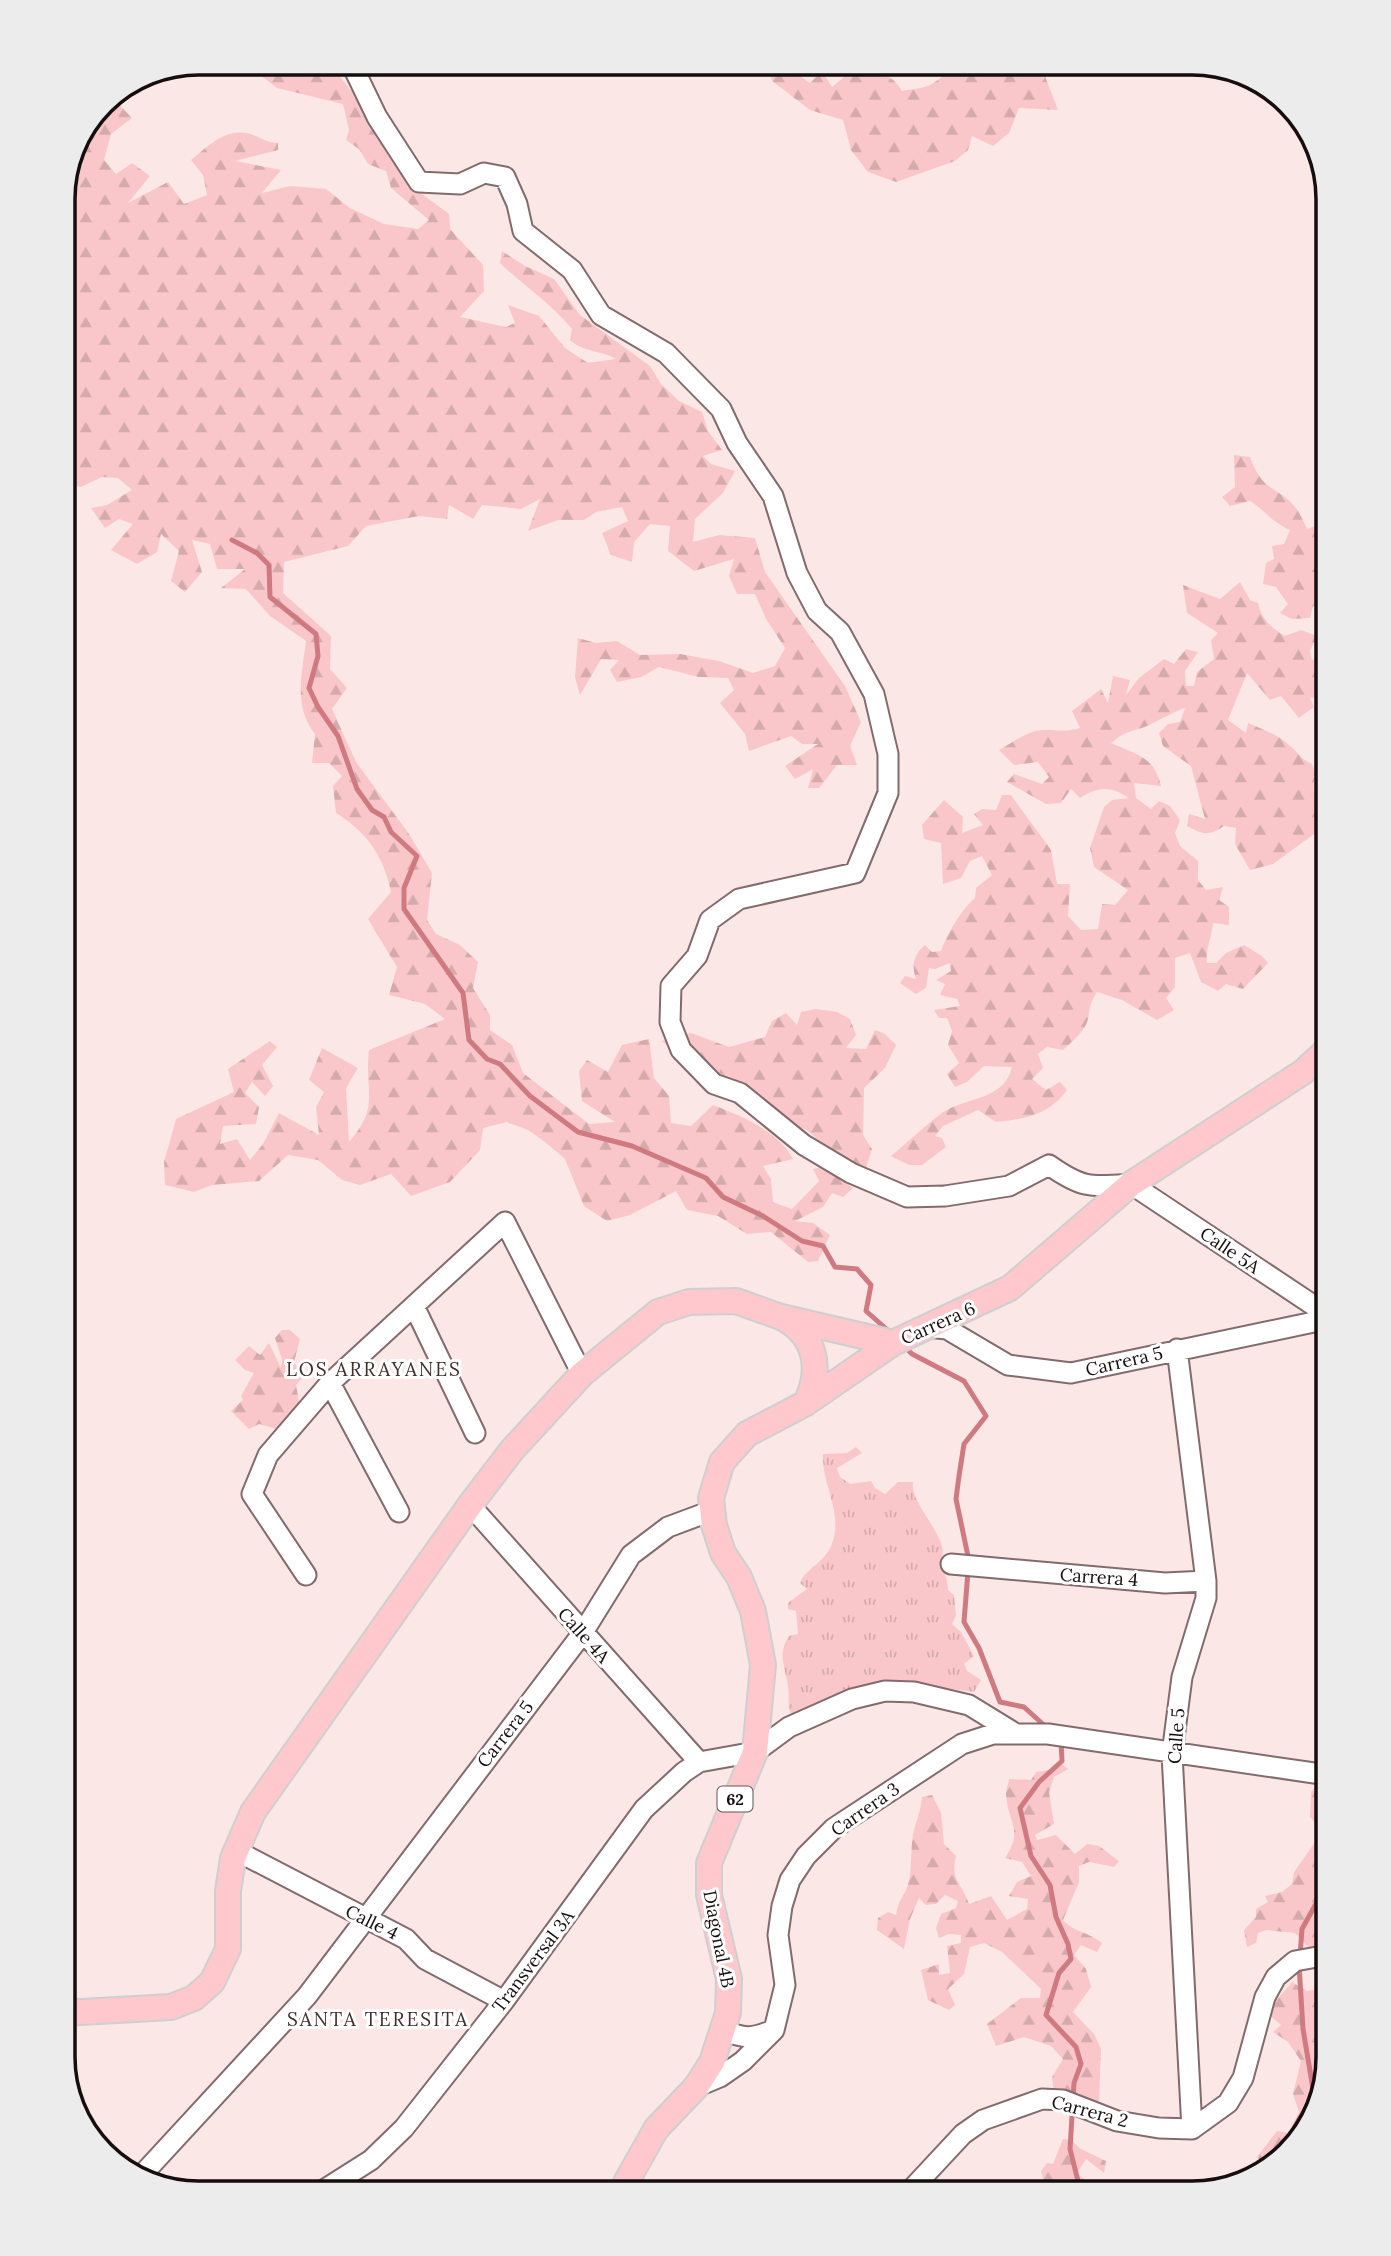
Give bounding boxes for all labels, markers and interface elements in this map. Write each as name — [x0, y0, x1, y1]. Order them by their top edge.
street label: Calle 5A — [1196, 1222, 1265, 1279]
street label: Carrera 6 — [897, 1296, 979, 1350]
street label: Carrera 5 — [1083, 1341, 1165, 1381]
district label: LOS ARRAYANES — [286, 1357, 462, 1381]
street label: Carrera 4 — [1059, 1563, 1139, 1591]
street label: Calle 4A — [553, 1602, 616, 1668]
street label: Carrera 5 — [472, 1696, 538, 1772]
street label: Calle 5 — [1163, 1707, 1189, 1765]
street label: Carrera 3 — [826, 1777, 904, 1841]
road number: 62 — [718, 1786, 752, 1812]
street label: Diagonal 4B — [698, 1888, 740, 1990]
street label: Calle 4 — [342, 1899, 402, 1945]
street label: Transversal 3A — [487, 1905, 580, 2017]
district label: SANTA TERESITA — [287, 2007, 469, 2031]
street label: Carrera 2 — [1049, 2090, 1131, 2132]

